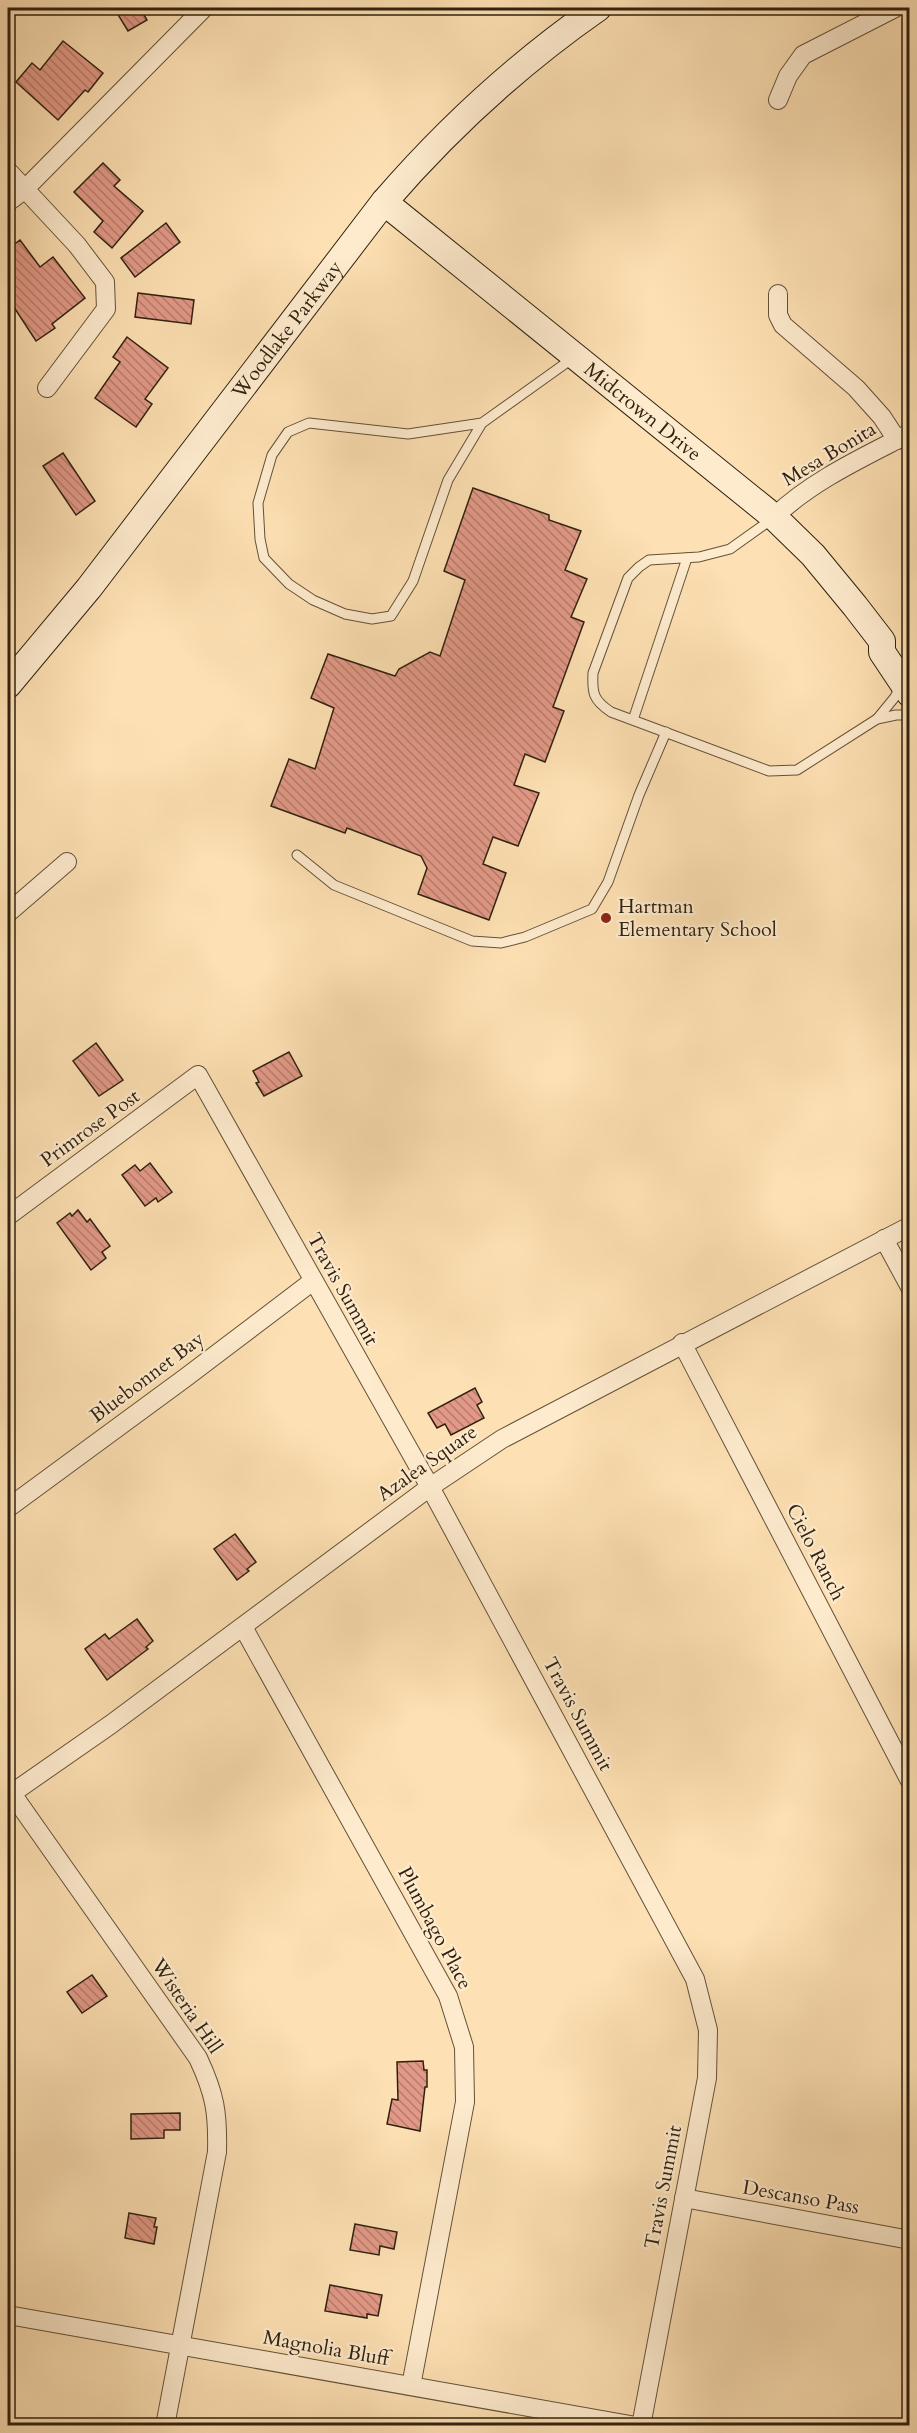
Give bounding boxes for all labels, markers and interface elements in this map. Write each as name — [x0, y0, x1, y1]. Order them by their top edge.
street label: Woodlake Parkway — [225, 254, 348, 405]
street label: Midcrown Drive — [579, 356, 707, 467]
street label: Mesa Bonita — [777, 415, 881, 493]
place label: Hartman Elementary School — [618, 893, 777, 943]
marker: Hartman Elementary School — [599, 911, 613, 925]
street label: Primrose Post — [35, 1082, 146, 1173]
street label: Travis Summit — [301, 1228, 385, 1351]
street label: Bluebonnet Bay — [84, 1325, 210, 1429]
street label: Azalea Square — [371, 1418, 483, 1508]
street label: Cielo Ranch — [780, 1499, 852, 1605]
street label: Travis Summit — [537, 1652, 620, 1776]
street label: Plumbago Place — [391, 1862, 479, 1994]
street label: Wisteria Hill — [145, 1952, 229, 2059]
street label: Travis Summit — [638, 2122, 688, 2251]
street label: Descanso Pass — [741, 2173, 861, 2221]
street label: Magnolia Bluff — [261, 2324, 394, 2373]

